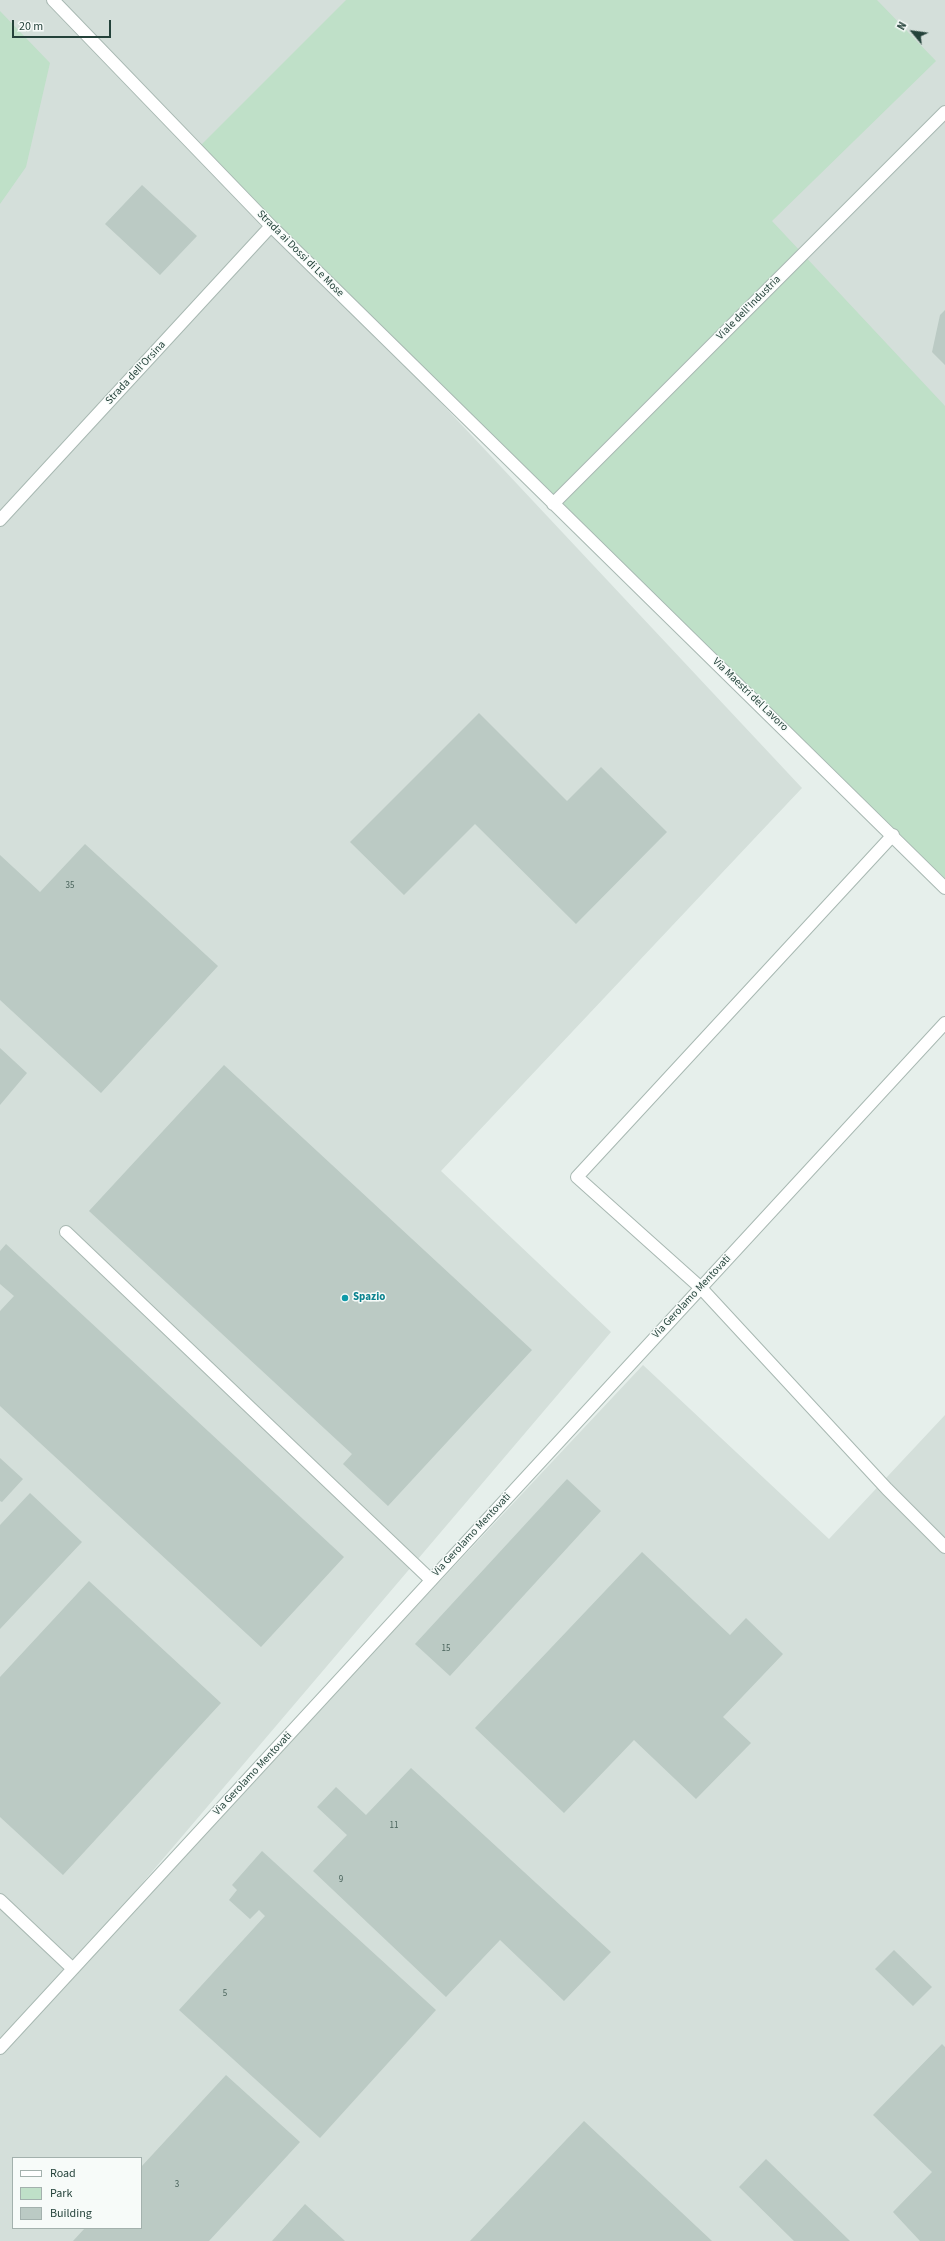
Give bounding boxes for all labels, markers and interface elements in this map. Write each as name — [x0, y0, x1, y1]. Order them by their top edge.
scale bar — [14, 12, 113, 38]
north arrow — [893, 12, 933, 52]
text: 20 m — [19, 18, 43, 35]
text: N — [894, 19, 910, 33]
street label: Strada ai Dossi di Le Mose — [254, 208, 346, 300]
street label: Viale dell'Industria — [714, 273, 784, 343]
street label: Strada dell'Orsina — [103, 338, 169, 408]
street label: Via Maestri del Lavoro — [709, 655, 791, 735]
house number: 35 — [66, 881, 74, 891]
street label: Via Gerolamo Mentovati — [650, 1253, 734, 1341]
place label: Spazio — [353, 1291, 385, 1305]
marker: Spazio — [340, 1293, 350, 1303]
street label: Via Gerolamo Mentovati — [430, 1491, 514, 1579]
house number: 15 — [442, 1644, 450, 1654]
street label: Via Gerolamo Mentovati — [211, 1730, 295, 1818]
house number: 11 — [390, 1821, 398, 1831]
house number: 9 — [339, 1875, 343, 1885]
house number: 5 — [223, 1989, 227, 1999]
legend — [12, 2157, 142, 2229]
text: Road — [50, 2165, 76, 2182]
house number: 3 — [175, 2180, 179, 2190]
text: Park — [50, 2185, 72, 2202]
text: Building — [50, 2205, 92, 2222]

